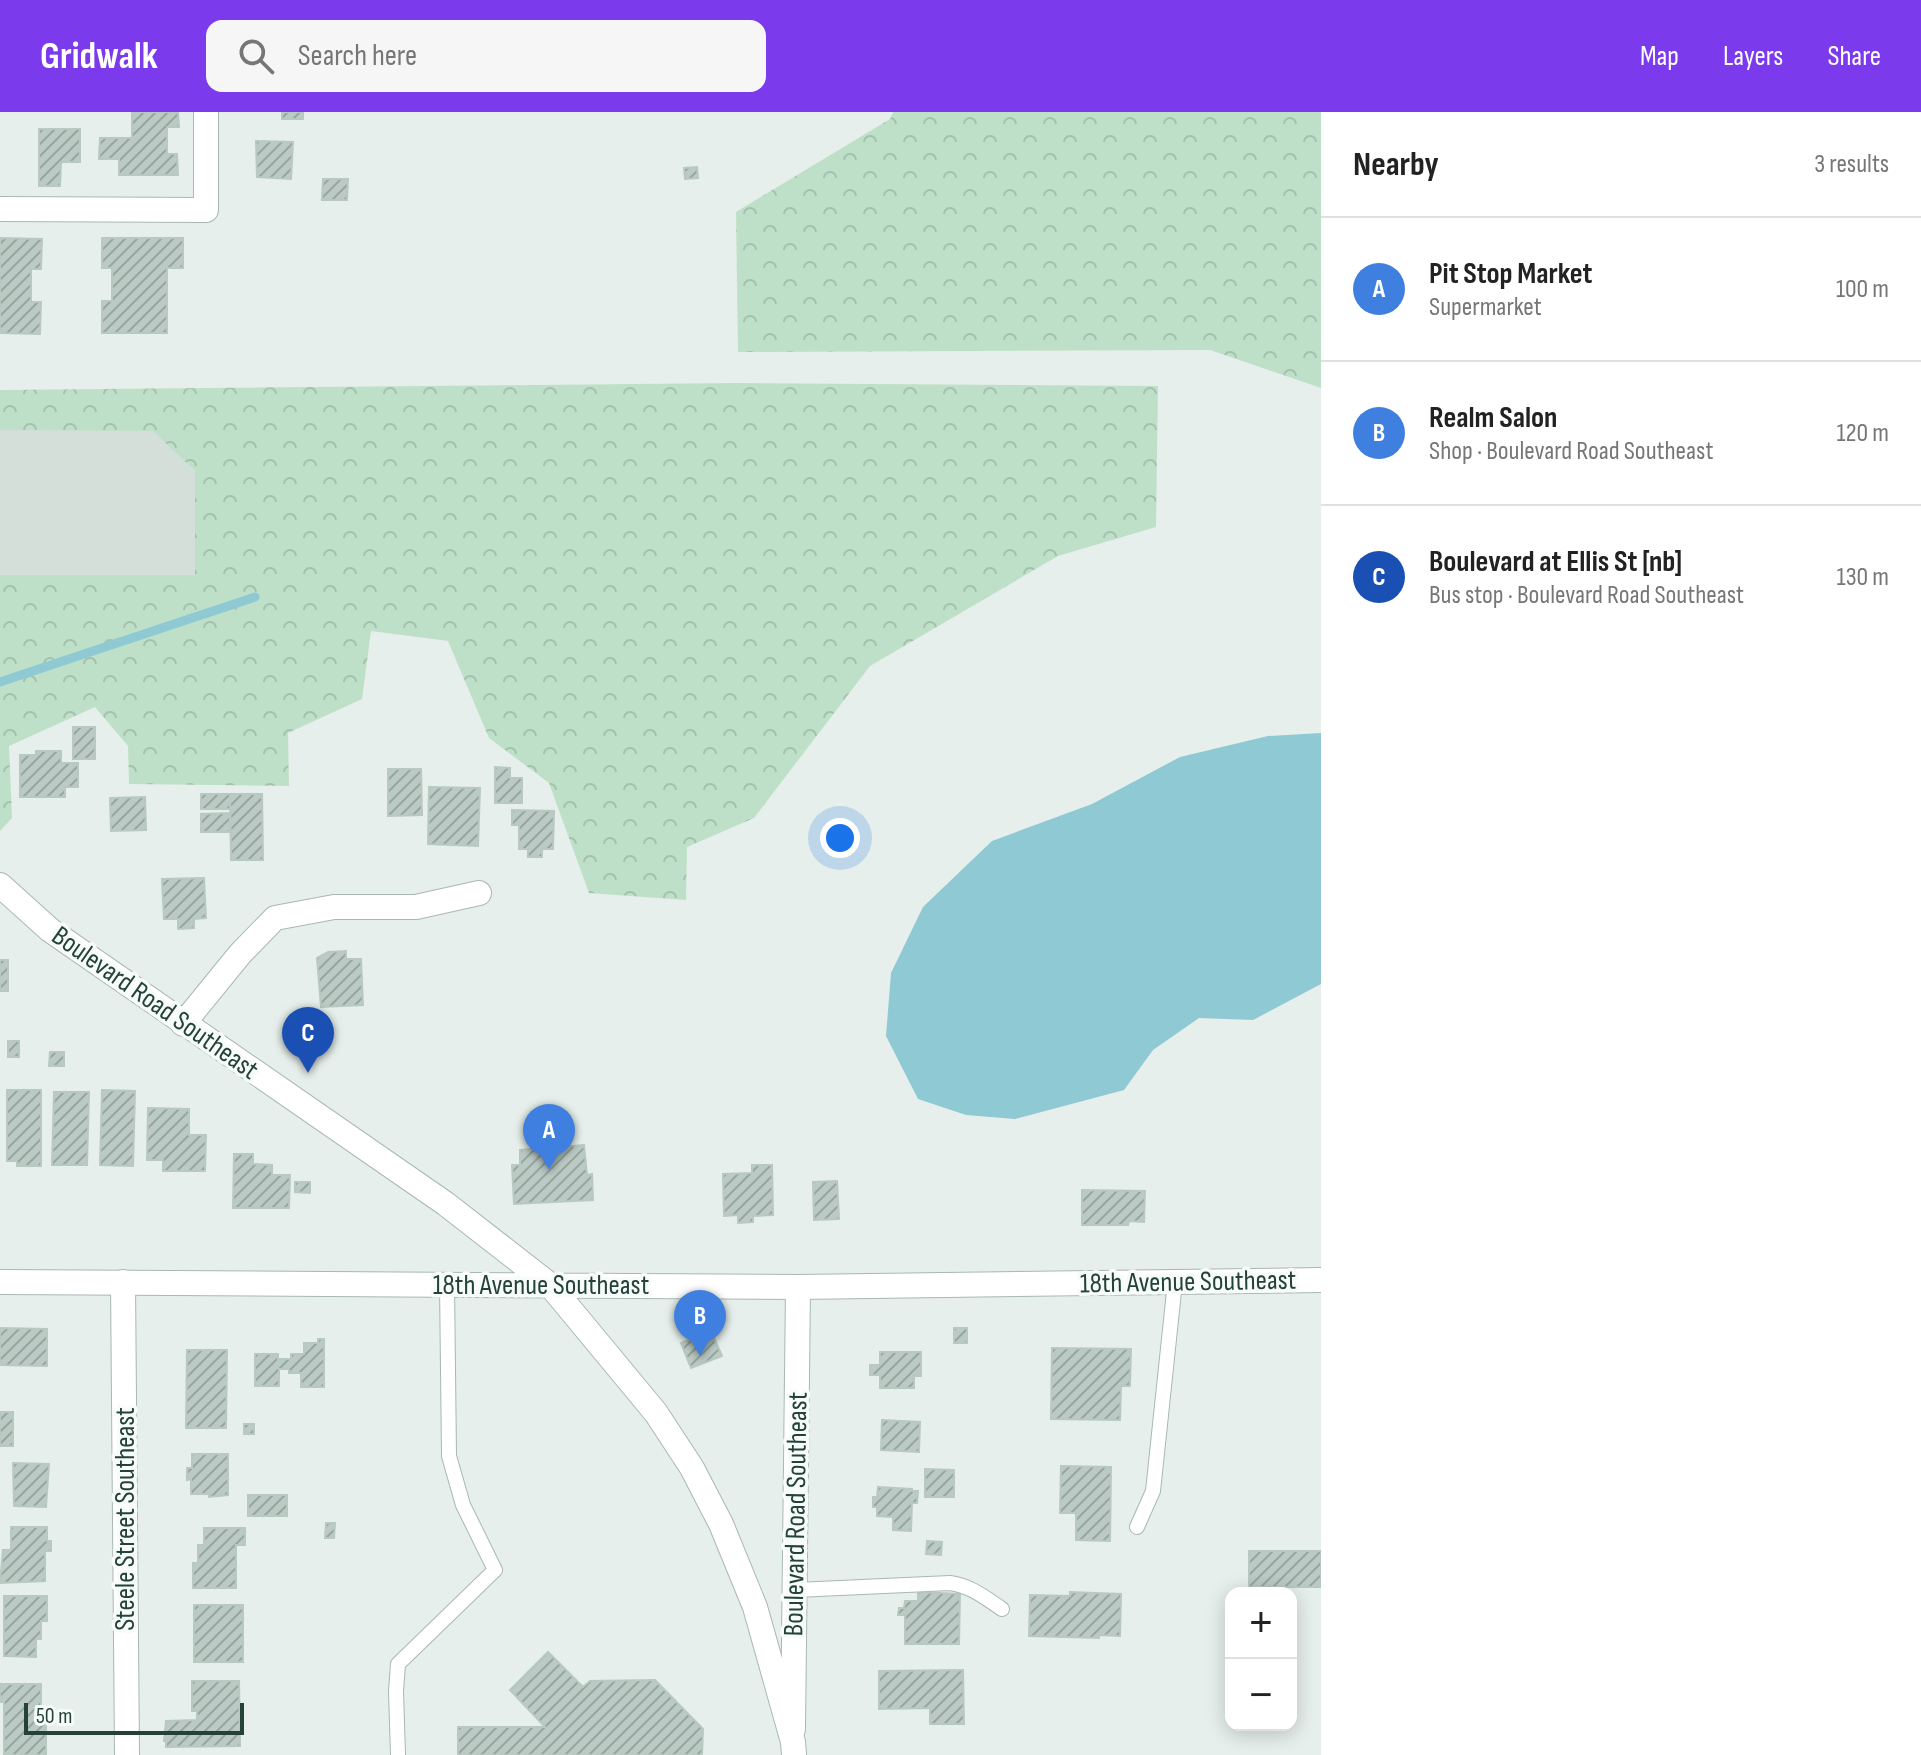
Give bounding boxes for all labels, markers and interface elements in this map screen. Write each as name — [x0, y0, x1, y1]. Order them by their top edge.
search box — [206, 20, 766, 92]
text: Gridwalk — [40, 34, 158, 79]
icon: search — [234, 34, 278, 78]
text: Search here — [298, 38, 417, 74]
text: Map — [1640, 40, 1679, 73]
text: Layers — [1723, 40, 1783, 73]
text: Share — [1827, 40, 1881, 73]
text: Nearby — [1353, 144, 1439, 185]
text: 3 results — [1814, 149, 1889, 180]
text: Pit Stop Market — [1429, 256, 1593, 292]
text: A — [1373, 274, 1385, 305]
text: 100 m — [1836, 274, 1889, 305]
text: Supermarket — [1429, 292, 1542, 323]
text: Realm Salon — [1429, 400, 1557, 436]
text: B — [1373, 418, 1385, 449]
text: 120 m — [1836, 418, 1889, 449]
text: Shop · Boulevard Road Southeast — [1429, 436, 1713, 467]
text: Boulevard at Ellis St [nb] — [1429, 544, 1682, 580]
text: C — [1372, 562, 1386, 593]
text: 130 m — [1837, 562, 1889, 593]
text: Bus stop · Boulevard Road Southeast — [1429, 580, 1744, 611]
your location — [820, 818, 860, 858]
street label: Boulevard Road Southeast — [45, 919, 265, 1087]
pin: C — [282, 1007, 334, 1073]
pin: A — [523, 1104, 575, 1170]
street label: 18th Avenue Southeast — [1080, 1264, 1296, 1300]
street label: 18th Avenue Southeast — [433, 1269, 649, 1302]
pin: B — [674, 1290, 726, 1356]
street label: Boulevard Road Southeast — [777, 1391, 815, 1637]
street label: Steele Street Southeast — [109, 1407, 142, 1631]
map controls — [1225, 1587, 1297, 1731]
button: + — [1225, 1587, 1297, 1659]
button: − — [1225, 1659, 1297, 1731]
scale bar — [24, 1699, 244, 1735]
text: 50 m — [36, 1703, 72, 1730]

